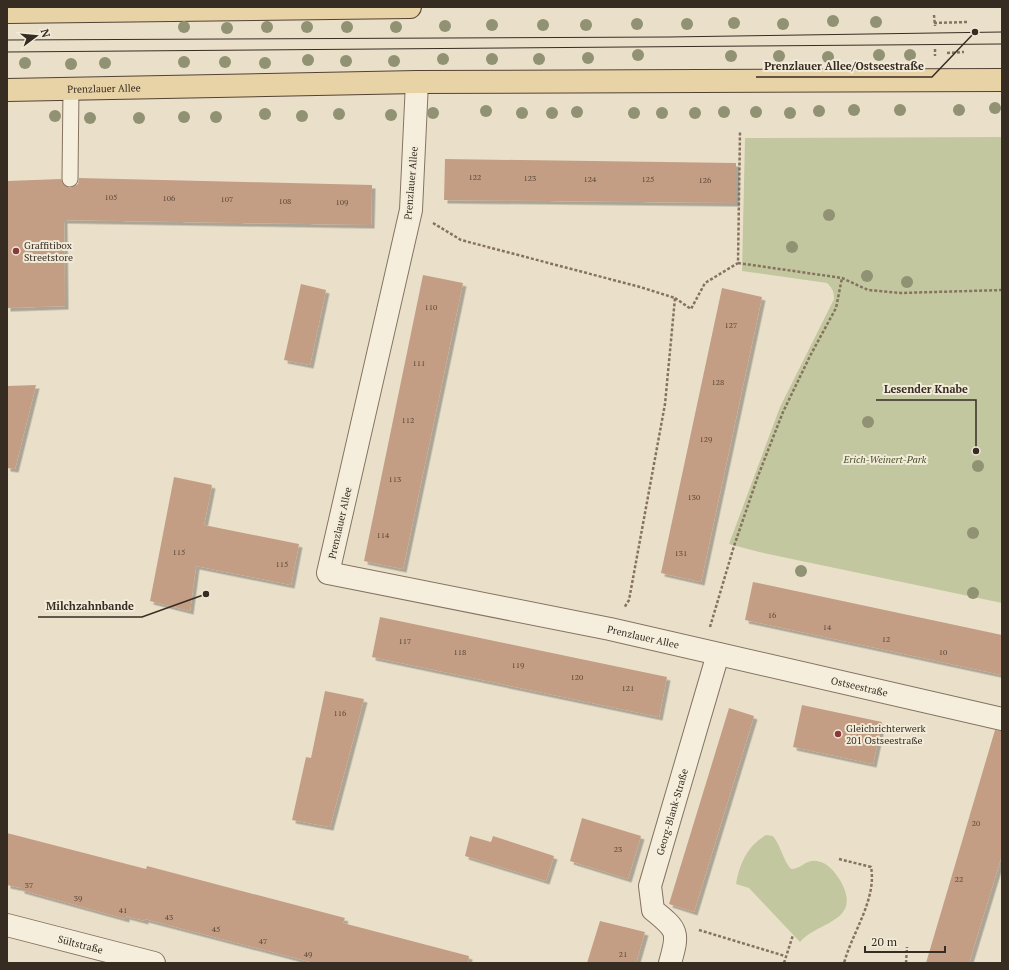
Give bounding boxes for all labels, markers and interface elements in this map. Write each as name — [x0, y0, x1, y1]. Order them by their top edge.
north arrow — [16, 16, 56, 56]
text: N — [38, 27, 54, 40]
callout: Prenzlauer Allee/Ostseestraße — [756, 54, 932, 77]
text: Prenzlauer Allee/Ostseestraße — [764, 59, 924, 73]
street label: Prenzlauer Allee — [67, 81, 141, 95]
street label: Prenzlauer Allee — [401, 146, 421, 220]
house number: 122 — [469, 172, 481, 182]
house number: 123 — [524, 173, 536, 183]
house number: 124 — [584, 174, 597, 184]
house number: 125 — [642, 174, 654, 184]
house number: 126 — [699, 175, 712, 185]
house number: 105 — [105, 192, 117, 202]
house number: 106 — [163, 193, 176, 203]
house number: 107 — [221, 194, 233, 204]
house number: 108 — [279, 196, 291, 206]
house number: 109 — [336, 197, 348, 207]
place label: Graffitibox Streetstore — [24, 239, 73, 264]
marker: Graffitibox Streetstore — [11, 246, 21, 256]
house number: 110 — [425, 302, 437, 312]
house number: 127 — [725, 320, 737, 330]
house number: 111 — [413, 358, 425, 368]
house number: 128 — [712, 377, 724, 387]
callout: Lesender Knabe — [876, 377, 976, 400]
text: Lesender Knabe — [884, 382, 968, 396]
house number: 112 — [402, 415, 414, 425]
house number: 129 — [700, 434, 712, 444]
park label: Erich-Weinert-Park — [843, 453, 927, 466]
house number: 113 — [389, 474, 401, 484]
street label: Prenzlauer Allee — [325, 486, 355, 560]
house number: 130 — [688, 492, 700, 502]
house number: 114 — [377, 530, 390, 540]
house number: 115 — [173, 547, 185, 557]
house number: 131 — [675, 548, 687, 558]
house number: 115 — [276, 559, 288, 569]
callout: Milchzahnbande — [38, 594, 142, 617]
text: Milchzahnbande — [46, 599, 134, 613]
house number: 16 — [768, 610, 777, 620]
street label: Prenzlauer Allee — [606, 622, 680, 651]
house number: 14 — [823, 622, 832, 632]
house number: 12 — [882, 634, 890, 644]
house number: 117 — [399, 636, 411, 646]
house number: 118 — [454, 647, 466, 657]
house number: 10 — [939, 647, 947, 657]
house number: 119 — [512, 660, 524, 670]
house number: 120 — [571, 672, 583, 682]
street label: Ostseestraße — [830, 673, 889, 699]
house number: 121 — [622, 683, 634, 693]
house number: 116 — [334, 708, 347, 718]
place label: Gleichrichterwerk 201 Ostseestraße — [846, 722, 927, 747]
marker: Gleichrichterwerk 201 Ostseestraße — [833, 729, 843, 739]
street label: Georg-Blank-Straße — [653, 767, 691, 857]
house number: 20 — [972, 818, 980, 828]
house number: 23 — [614, 844, 622, 854]
house number: 22 — [955, 874, 963, 884]
house number: 37 — [25, 880, 33, 890]
house number: 39 — [74, 893, 82, 903]
house number: 41 — [119, 905, 127, 915]
house number: 43 — [165, 912, 173, 922]
house number: 45 — [212, 924, 220, 934]
scale bar — [865, 928, 945, 954]
street label: Sültstraße — [57, 932, 105, 956]
text: 20 m — [871, 934, 898, 949]
house number: 47 — [259, 936, 267, 946]
house number: 49 — [304, 949, 312, 959]
house number: 21 — [619, 949, 627, 959]

